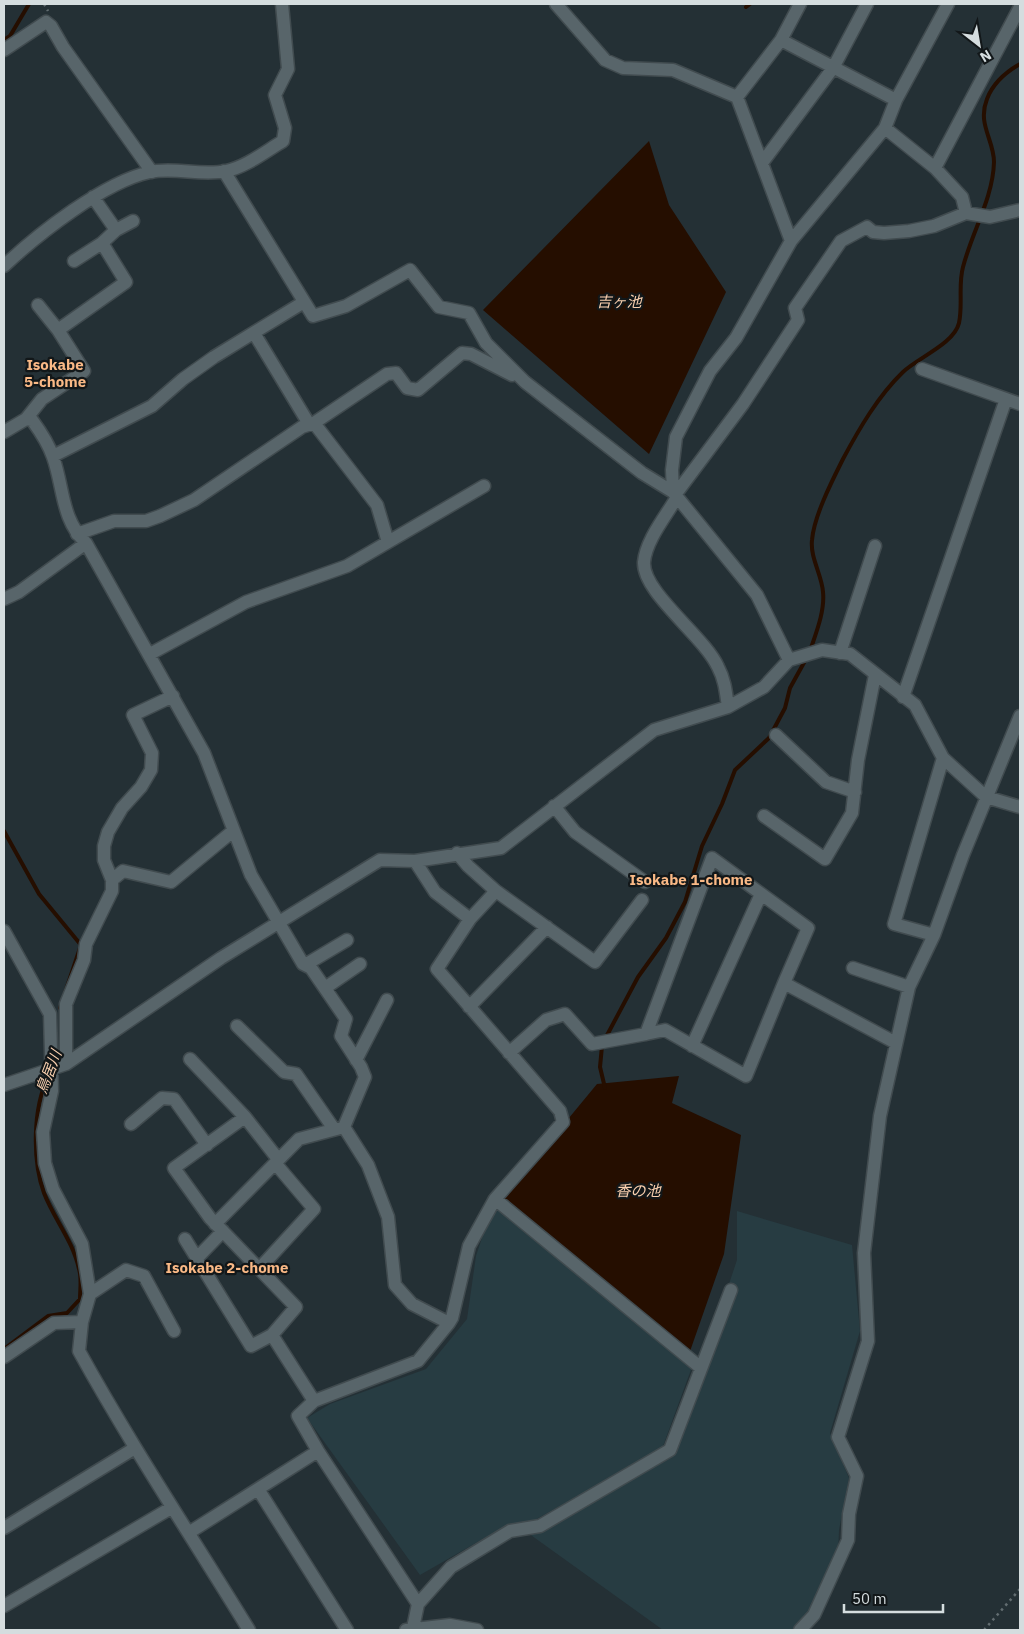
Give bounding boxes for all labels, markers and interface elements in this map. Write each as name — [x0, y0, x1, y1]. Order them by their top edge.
north arrow — [954, 20, 1004, 70]
text: N — [977, 46, 995, 66]
water label: 吉ヶ池 — [596, 292, 643, 311]
district label: Isokabe 5-chome — [24, 355, 86, 391]
district label: Isokabe 1-chome — [630, 870, 752, 889]
water label: 鳥居川 — [32, 1046, 66, 1096]
water label: 香の池 — [615, 1181, 662, 1200]
district label: Isokabe 2-chome — [166, 1258, 288, 1277]
scale bar — [844, 1582, 943, 1614]
text: 50 m — [852, 1589, 887, 1608]

